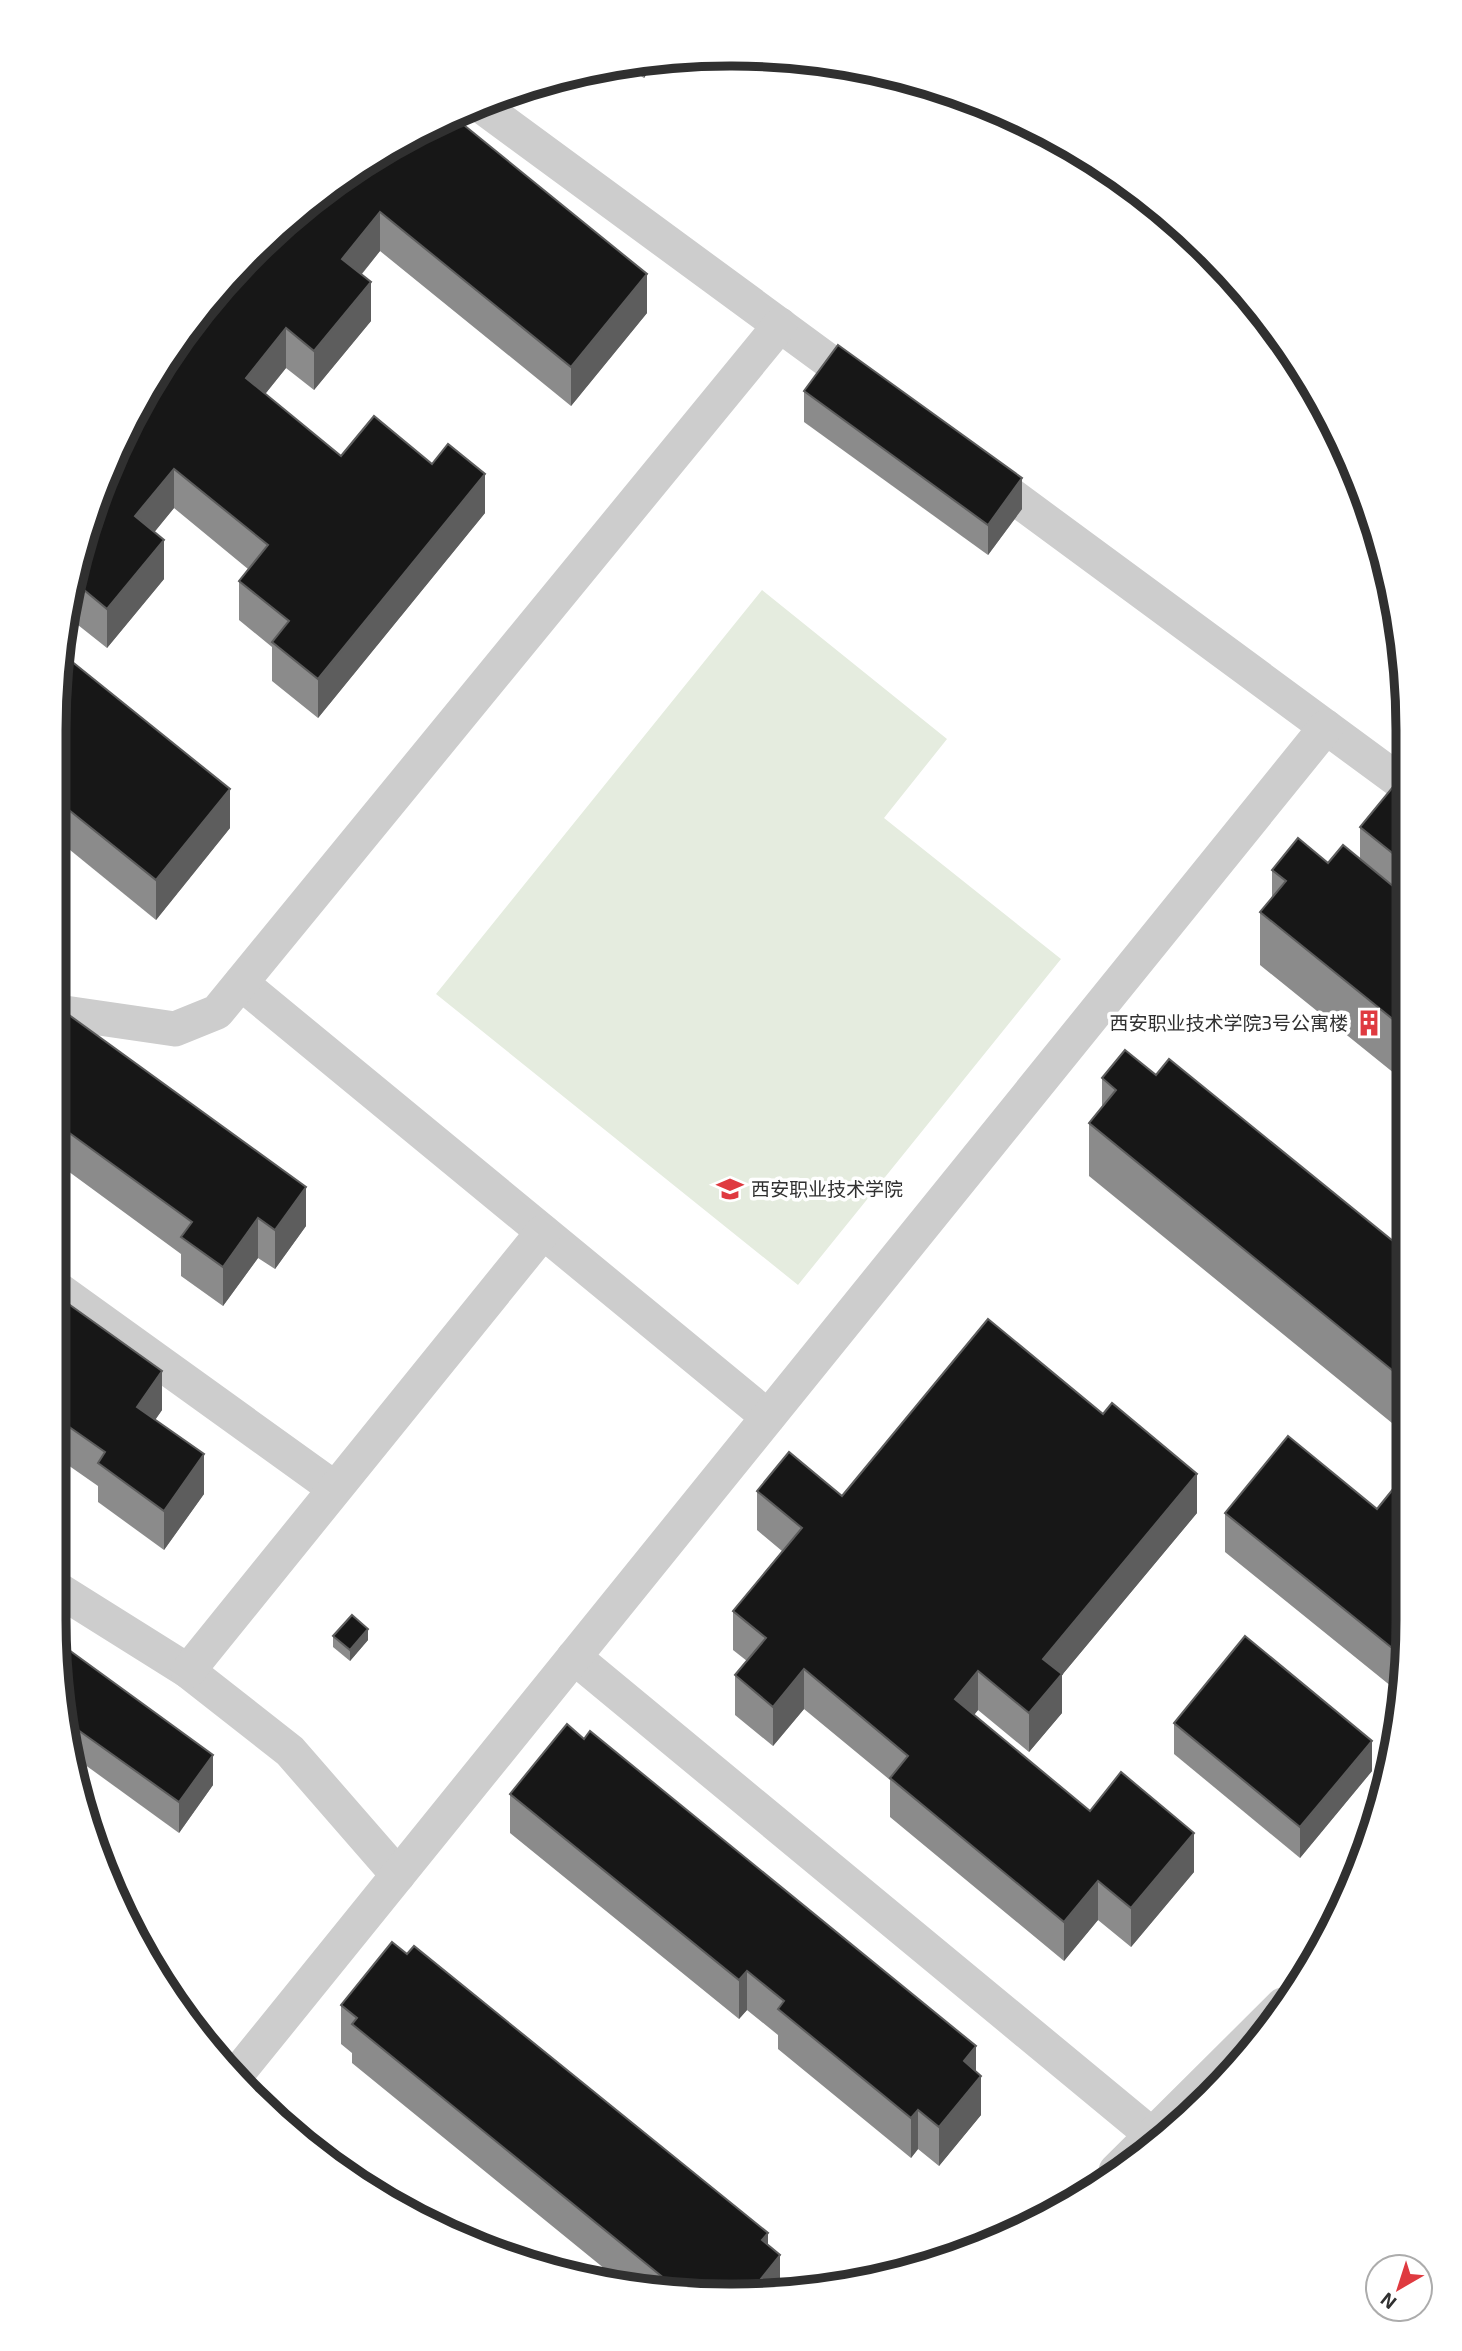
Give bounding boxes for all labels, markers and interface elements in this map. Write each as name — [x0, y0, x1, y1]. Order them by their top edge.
building icon: 西安职业技术学院3号公寓楼 — [1354, 1008, 1384, 1038]
place label: 西安职业技术学院3号公寓楼 — [1109, 1011, 1348, 1034]
school or university icon: 西安职业技术学院 — [715, 1174, 745, 1204]
place label: 西安职业技术学院 — [751, 1177, 903, 1200]
north arrow — [1364, 2253, 1434, 2323]
text: N — [1375, 2288, 1401, 2315]

